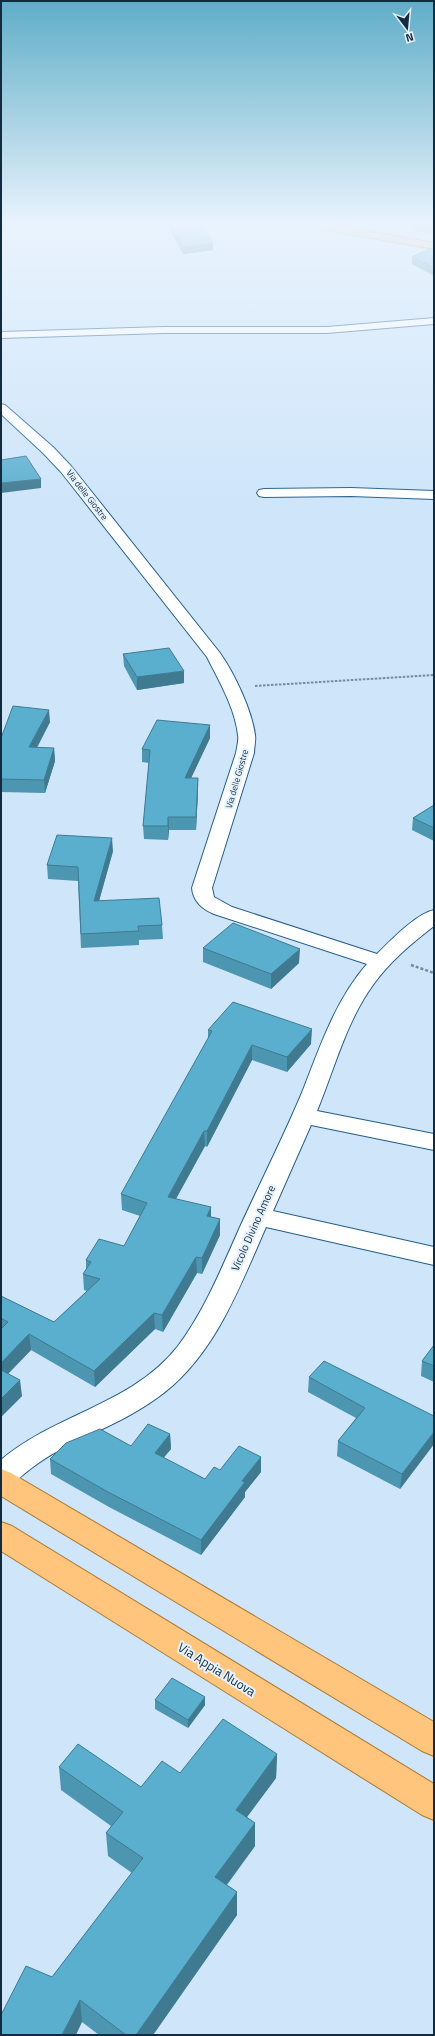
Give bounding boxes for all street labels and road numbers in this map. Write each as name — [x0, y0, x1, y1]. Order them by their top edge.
street label: Via delle Giostre — [64, 467, 112, 523]
street label: Via delle Giostre — [222, 747, 251, 810]
street label: Vicolo Divino Amore — [227, 1182, 279, 1273]
street label: Via Appia Nuova — [174, 1637, 260, 1701]

